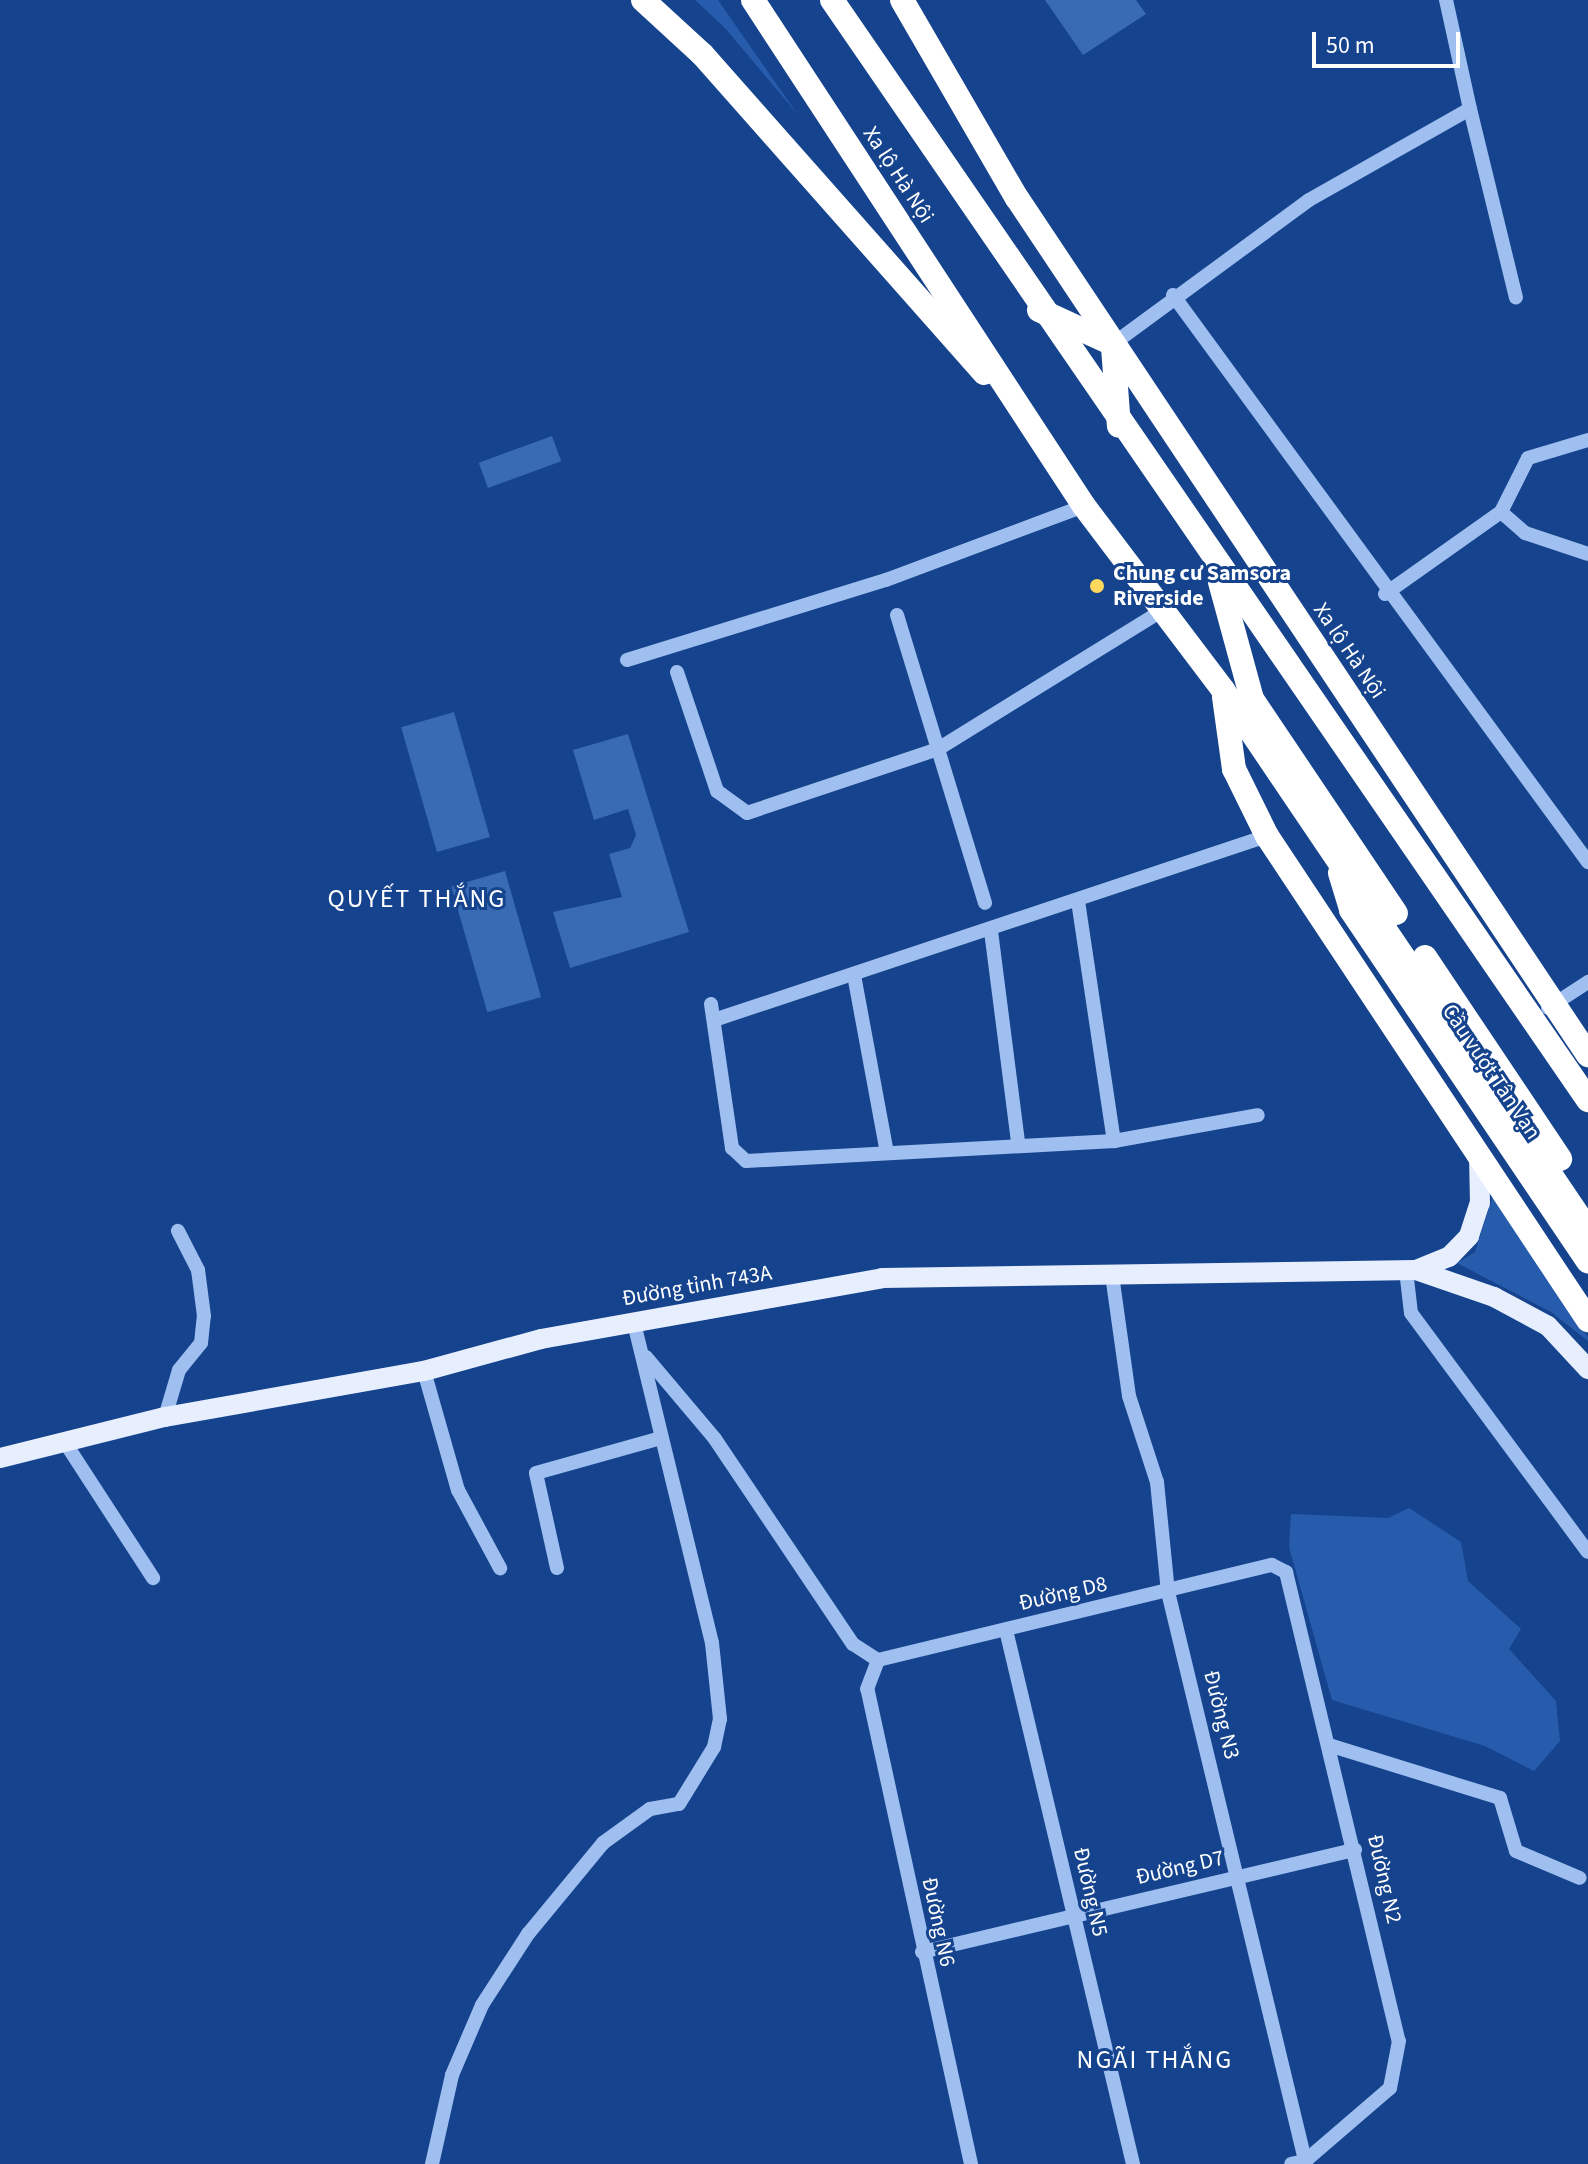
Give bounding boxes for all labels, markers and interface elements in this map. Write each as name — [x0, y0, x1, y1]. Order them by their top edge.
scale bar — [1316, 16, 1464, 66]
text: 50 m — [1326, 28, 1375, 63]
street label: Xa lộ Hà Nội — [857, 122, 939, 228]
place label: Chung cư Samsora Riverside — [1113, 560, 1291, 612]
marker: Chung cư Samsora Riverside — [1088, 577, 1106, 595]
street label: Xa lộ Hà Nội — [1307, 598, 1391, 704]
district label: QUYẾT THẮNG — [328, 883, 506, 915]
street label: Cầu vượt Tân Vạn — [1436, 999, 1546, 1145]
street label: Đường tỉnh 743A — [620, 1260, 774, 1312]
street label: Đường D8 — [1016, 1571, 1110, 1617]
street label: Đường N3 — [1197, 1668, 1245, 1762]
street label: Đường N2 — [1361, 1832, 1407, 1926]
street label: Đường N5 — [1067, 1845, 1113, 1939]
street label: Đường D7 — [1133, 1845, 1227, 1891]
street label: Đường N6 — [916, 1875, 960, 1969]
district label: NGÃI THẮNG — [1077, 2044, 1233, 2076]

